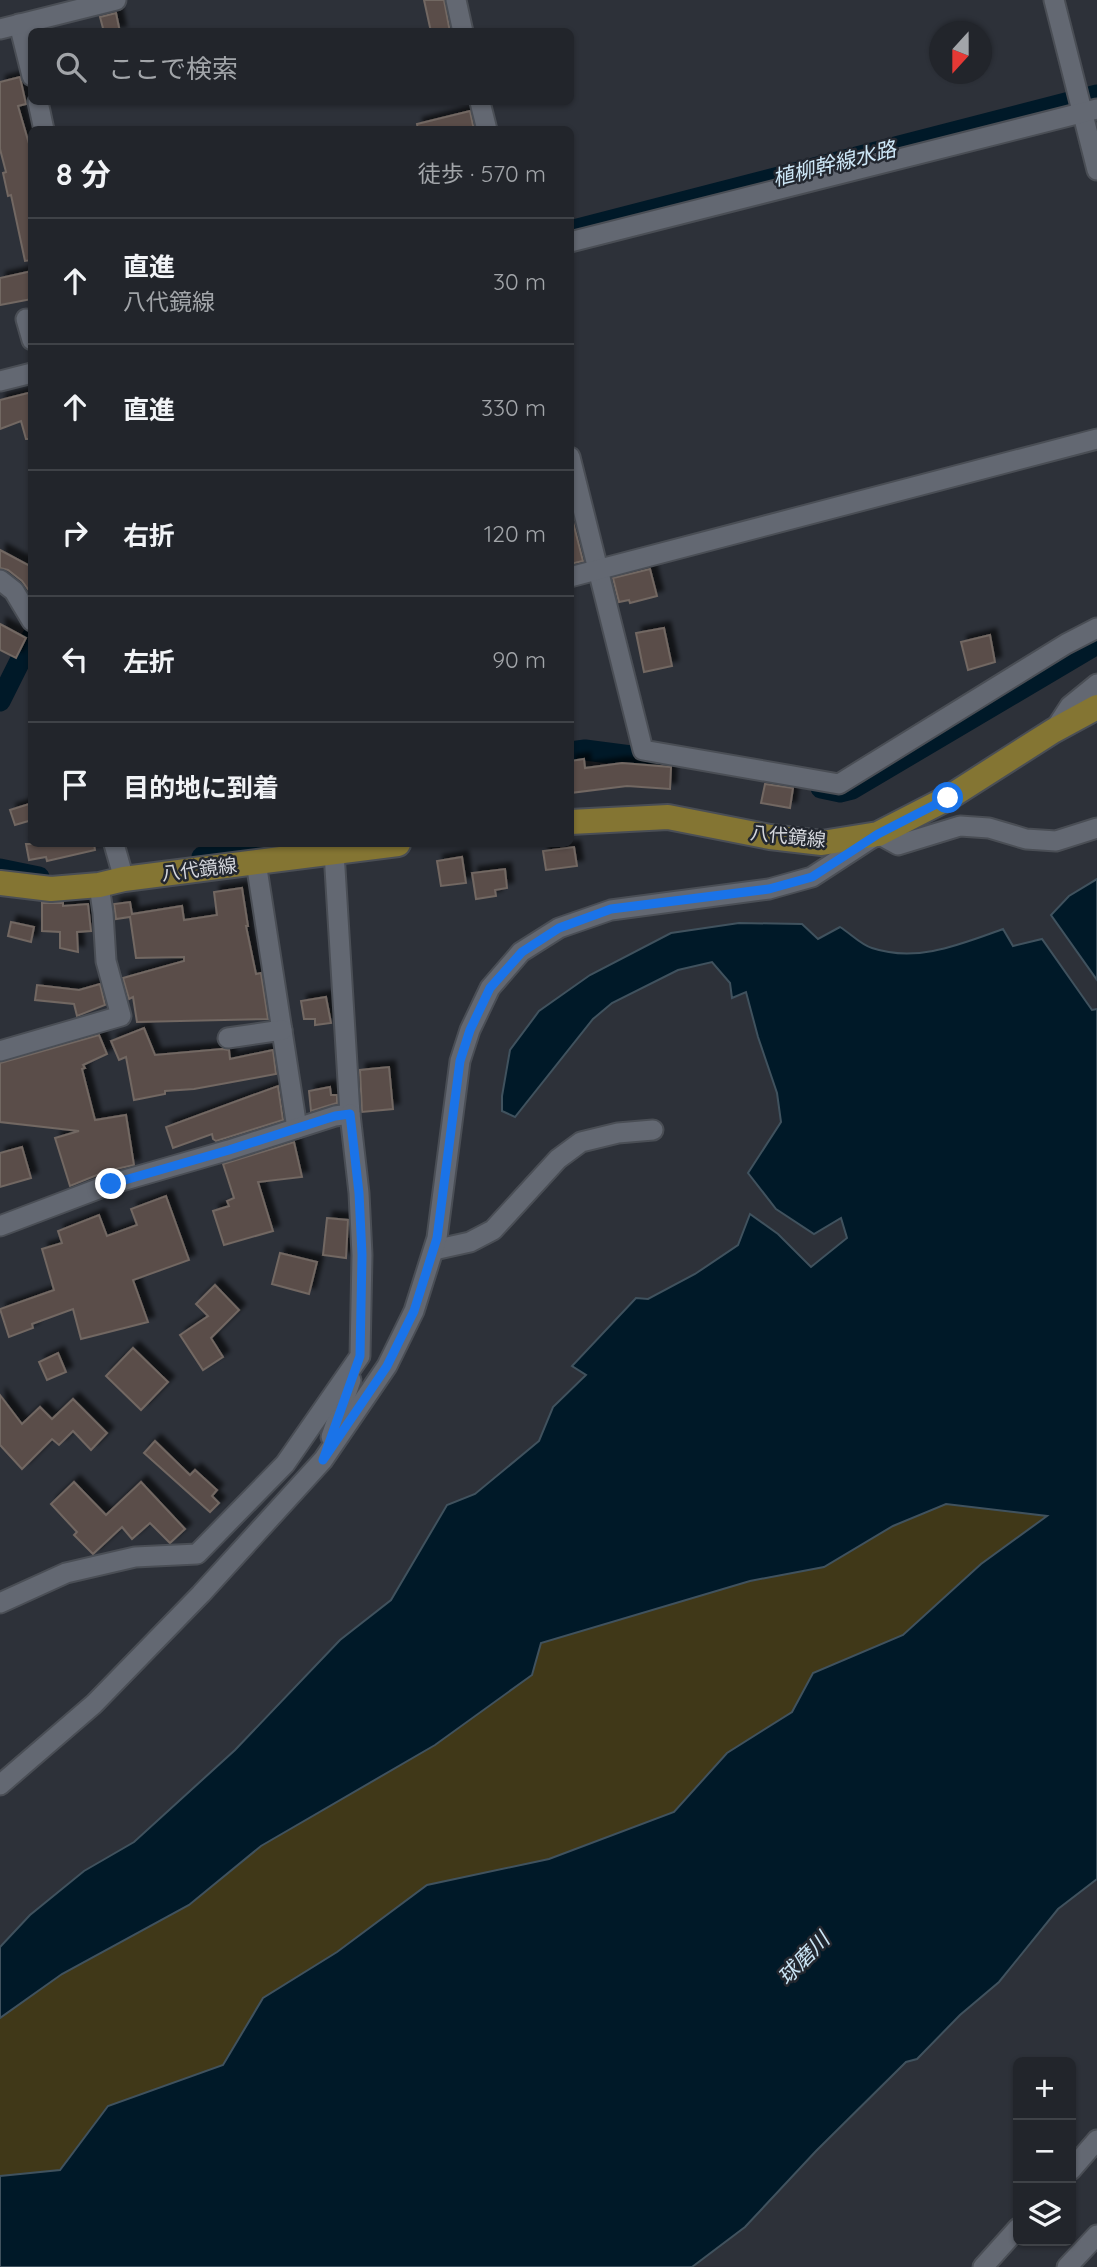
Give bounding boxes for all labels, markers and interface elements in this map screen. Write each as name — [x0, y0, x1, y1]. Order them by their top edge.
north arrow — [929, 21, 992, 84]
search box — [28, 28, 574, 105]
icon: search — [52, 48, 90, 86]
text: ここで検索 — [108, 52, 238, 85]
water label: 植柳幹線水路 — [770, 135, 900, 191]
text: 8 分 — [56, 155, 111, 193]
text: 徒歩 · 570 m — [418, 159, 546, 188]
text: 直進 — [123, 250, 175, 283]
icon: ahead — [56, 262, 94, 300]
text: 30 m — [493, 267, 546, 296]
text: 八代鏡線 — [123, 287, 215, 316]
icon: ahead — [56, 388, 94, 426]
text: 直進 — [123, 393, 175, 426]
text: 330 m — [481, 393, 546, 422]
icon: right — [56, 514, 94, 552]
text: 右折 — [123, 519, 175, 552]
text: 120 m — [484, 519, 546, 548]
icon: left — [56, 640, 94, 678]
text: 左折 — [123, 645, 175, 678]
text: 90 m — [492, 645, 546, 674]
icon: arrive — [56, 766, 94, 804]
text: 目的地に到着 — [123, 771, 279, 804]
route start — [932, 782, 963, 813]
street label: 八代鏡線 — [749, 820, 827, 852]
street label: 八代鏡線 — [160, 852, 238, 886]
route end — [95, 1168, 126, 1199]
water label: 球磨川 — [772, 1925, 836, 1990]
map controls — [1013, 2057, 1076, 2246]
button: + — [1013, 2057, 1076, 2120]
button: − — [1013, 2120, 1076, 2183]
button: layers — [1013, 2183, 1076, 2246]

